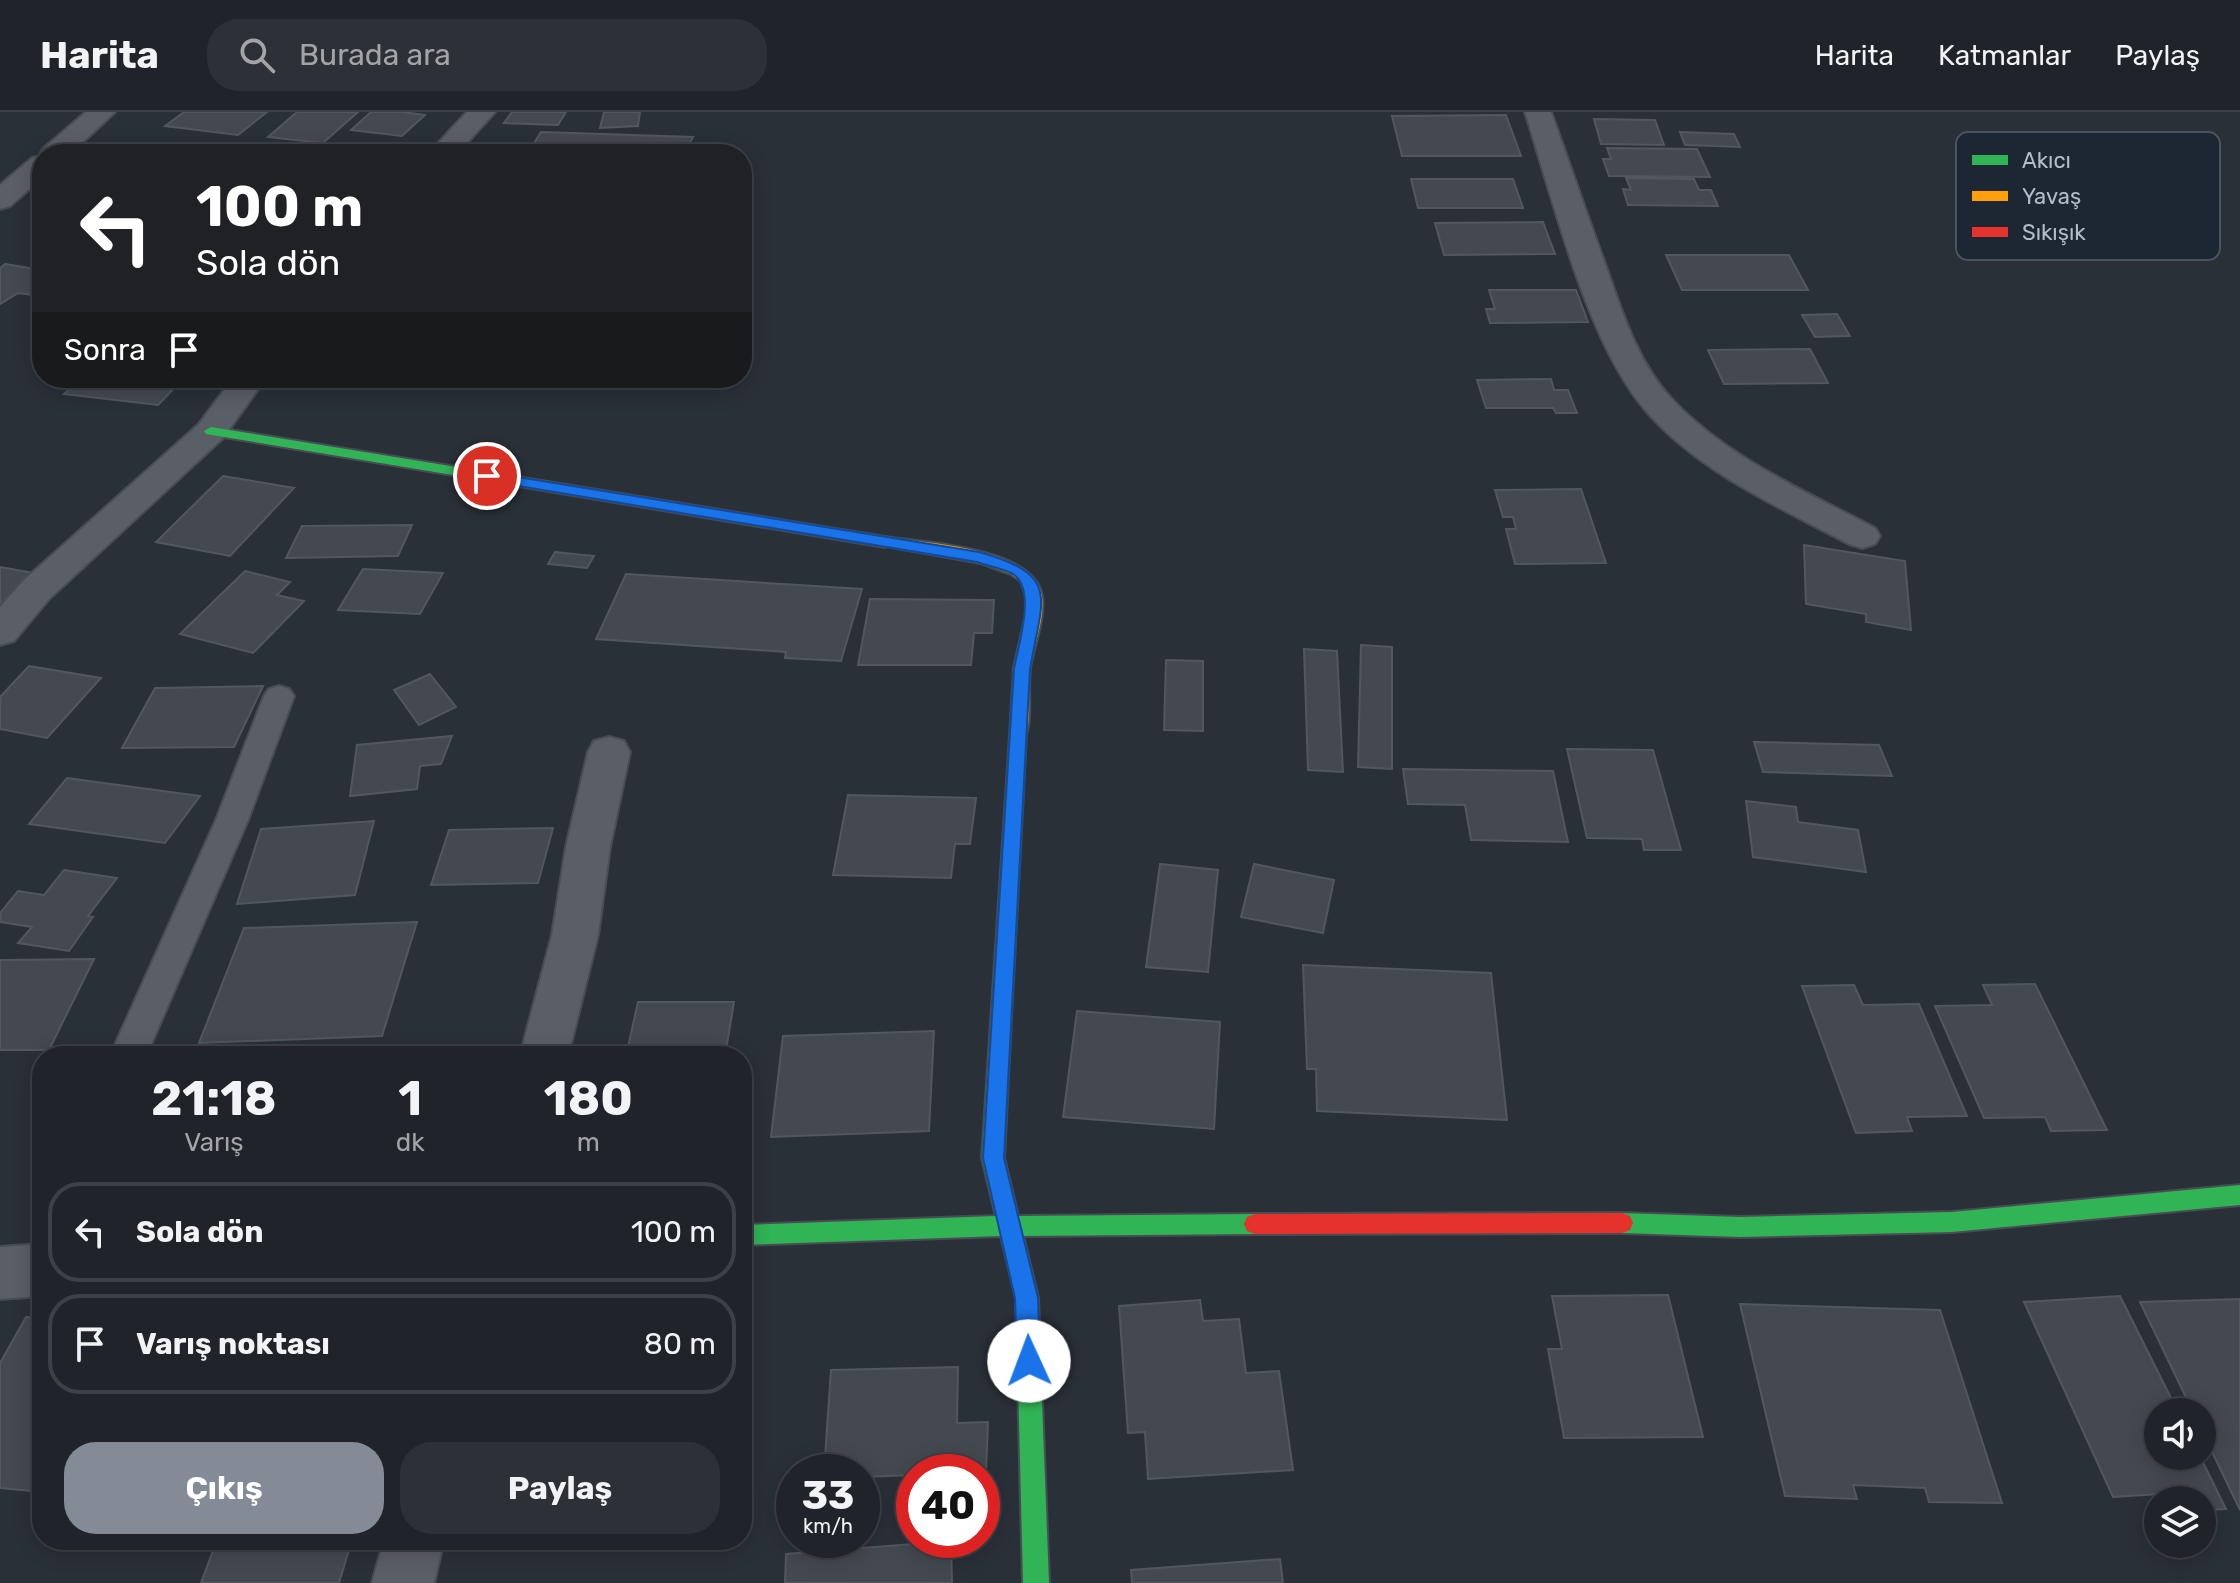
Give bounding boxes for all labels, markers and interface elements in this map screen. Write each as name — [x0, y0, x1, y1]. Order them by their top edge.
search box — [207, 19, 767, 91]
text: Harita — [40, 32, 159, 78]
icon: search — [235, 33, 279, 77]
text: Burada ara — [299, 37, 451, 73]
text: Harita — [1815, 39, 1894, 72]
text: Katmanlar — [1938, 39, 2071, 72]
text: Paylaş — [2115, 39, 2200, 72]
legend — [1956, 132, 2220, 260]
text: Akıcı — [2022, 147, 2071, 174]
text: 100 m — [196, 174, 363, 240]
icon: left — [64, 176, 168, 280]
text: Yavaş — [2022, 183, 2081, 210]
text: Sıkışık — [2022, 219, 2086, 246]
text: Sola dön — [196, 241, 340, 284]
icon: arrive — [162, 328, 206, 372]
text: Sonra — [64, 332, 146, 368]
pin — [453, 442, 521, 510]
icon: arrive — [465, 454, 509, 498]
text: 21:18 — [151, 1070, 277, 1127]
text: 1 — [398, 1070, 422, 1127]
text: 180 — [544, 1070, 633, 1127]
text: Varış — [184, 1127, 244, 1158]
text: dk — [396, 1127, 425, 1158]
text: m — [577, 1127, 600, 1158]
icon: left — [68, 1210, 112, 1254]
text: Sola dön — [136, 1214, 263, 1250]
text: 100 m — [631, 1214, 716, 1250]
position arrow — [987, 1319, 1071, 1403]
icon: arrive — [68, 1322, 112, 1366]
text: Varış noktası — [136, 1326, 330, 1362]
text: 80 m — [644, 1326, 716, 1362]
map controls — [2144, 1398, 2216, 1558]
button: sound — [2144, 1398, 2216, 1470]
button: Çıkış — [64, 1442, 384, 1534]
button: Paylaş — [400, 1442, 720, 1534]
speed limit sign: 40 — [896, 1454, 1000, 1558]
text: 33 — [802, 1472, 854, 1519]
button: layers — [2144, 1486, 2216, 1558]
text: km/h — [803, 1514, 853, 1538]

